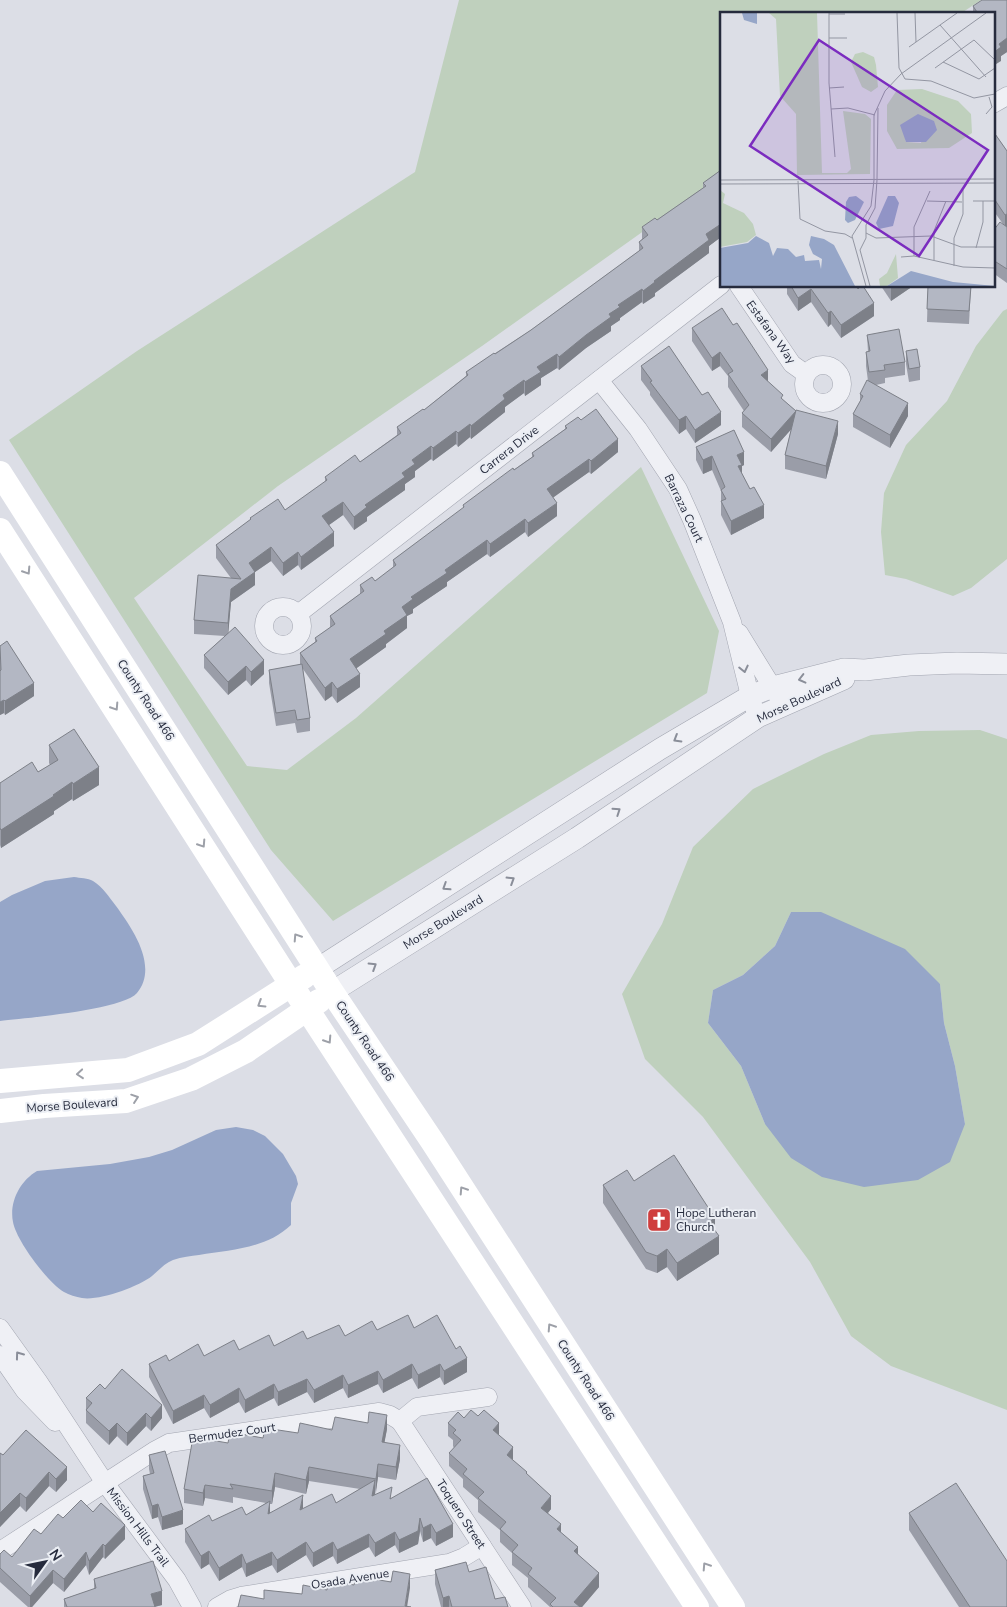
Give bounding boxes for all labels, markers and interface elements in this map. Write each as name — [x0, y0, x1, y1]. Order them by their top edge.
inset map — [720, 12, 994, 288]
street label: Estafana Way — [743, 297, 800, 368]
street label: Carrera Drive — [476, 422, 542, 478]
street label: Barraza Court — [661, 471, 708, 546]
one-way arrow — [20, 565, 30, 574]
street label: County Road 466 — [114, 656, 178, 744]
one-way arrow — [738, 665, 749, 674]
street label: Morse Boulevard — [754, 673, 844, 727]
one-way arrow — [798, 674, 806, 684]
one-way arrow — [109, 701, 118, 711]
one-way arrow — [673, 733, 682, 743]
one-way arrow — [612, 808, 621, 817]
one-way arrow — [196, 839, 206, 848]
one-way arrow — [505, 876, 514, 886]
one-way arrow — [442, 881, 451, 890]
street label: Morse Boulevard — [400, 891, 486, 953]
one-way arrow — [294, 934, 304, 943]
one-way arrow — [368, 963, 377, 973]
one-way arrow — [258, 997, 267, 1007]
street label: County Road 466 — [332, 998, 398, 1084]
one-way arrow — [322, 1034, 331, 1043]
one-way arrow — [76, 1068, 84, 1079]
street label: Morse Boulevard — [26, 1094, 118, 1116]
one-way arrow — [130, 1094, 139, 1104]
one-way arrow — [460, 1187, 470, 1196]
place label: Hope Lutheran Church — [676, 1205, 756, 1235]
church icon: Hope Lutheran Church — [646, 1207, 672, 1233]
one-way arrow — [548, 1323, 558, 1332]
street label: County Road 466 — [554, 1336, 618, 1424]
one-way arrow — [16, 1351, 25, 1361]
street label: Bermudez Court — [187, 1419, 277, 1447]
street label: Toquero Street — [433, 1476, 490, 1552]
street label: Mission Hills Trail — [103, 1484, 173, 1570]
north arrow — [20, 1537, 70, 1587]
text: N — [45, 1546, 66, 1565]
one-way arrow — [703, 1563, 713, 1572]
street label: Osada Avenue — [310, 1565, 390, 1593]

